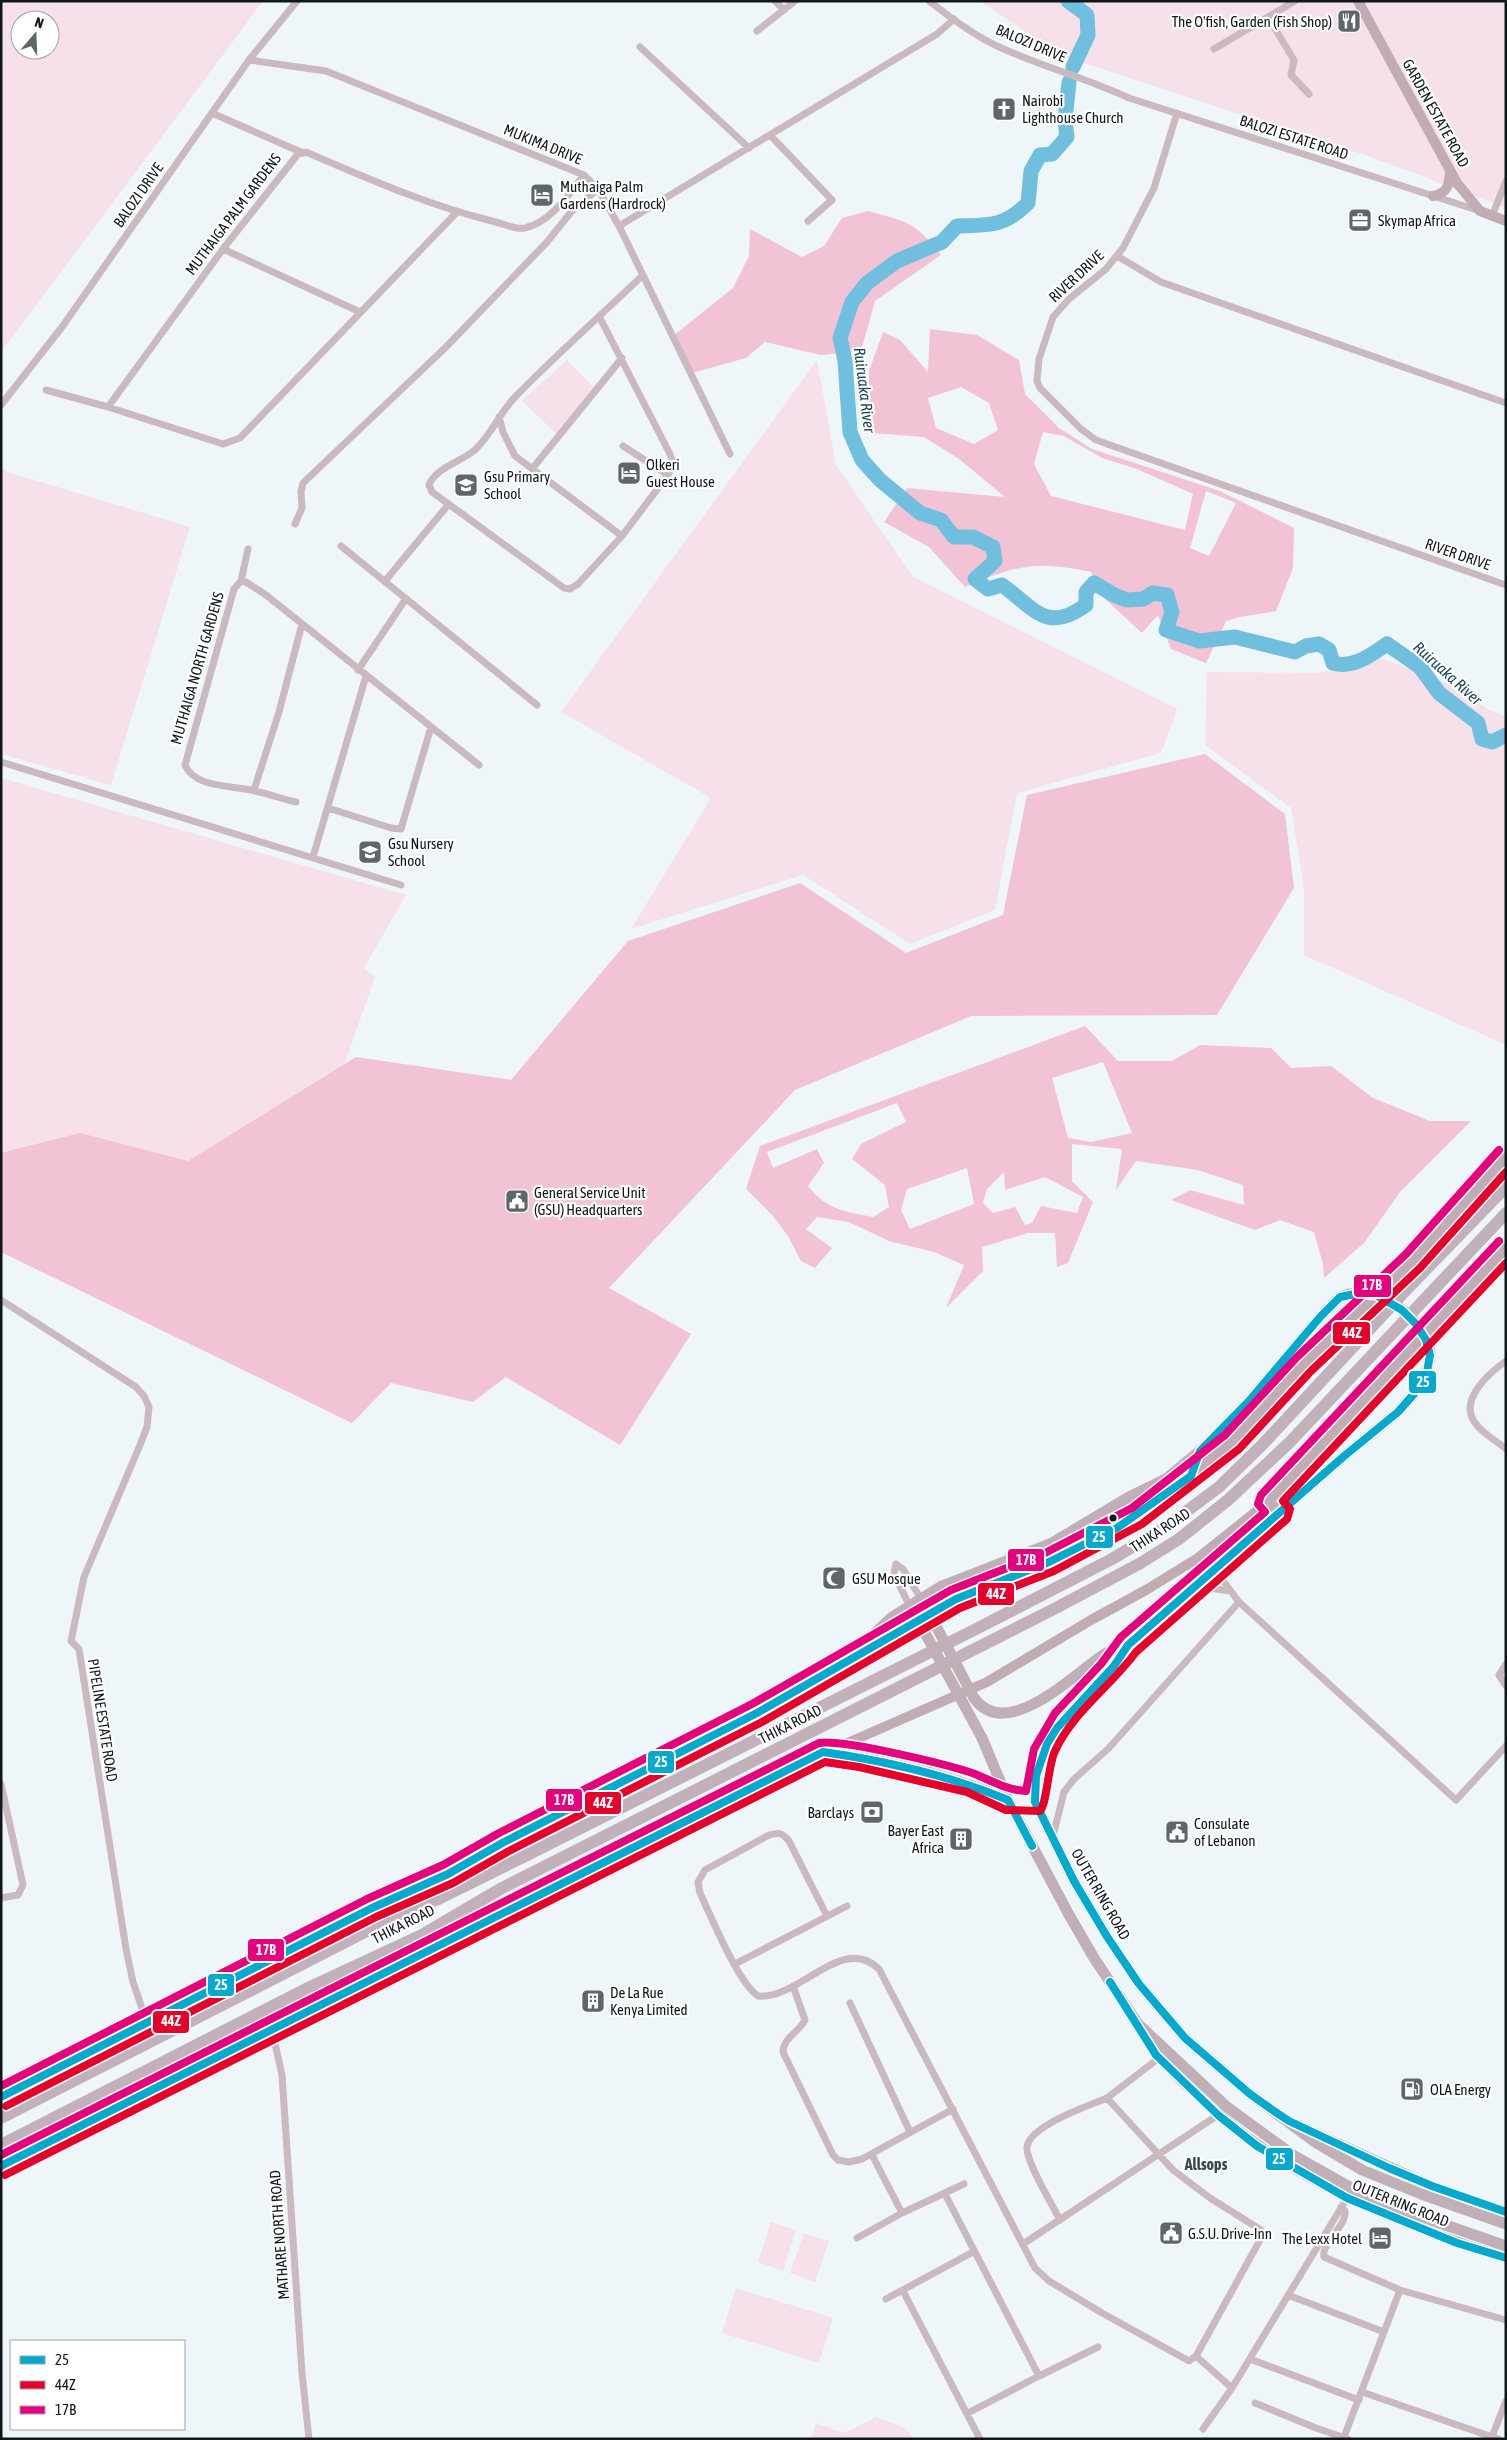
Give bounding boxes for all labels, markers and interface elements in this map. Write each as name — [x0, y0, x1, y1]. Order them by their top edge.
restaurant icon: The O'fish, Garden (Fish Shop) — [1336, 8, 1362, 34]
north arrow — [10, 10, 60, 60]
place label: The O'fish, Garden (Fish Shop) — [1172, 13, 1332, 30]
text: N — [33, 14, 46, 32]
street label: BALOZI DRIVE — [993, 21, 1069, 66]
street label: GARDEN ESTATE ROAD — [1399, 56, 1473, 170]
place label: Nairobi Lighthouse Church — [1022, 92, 1124, 126]
church icon: Nairobi Lighthouse Church — [991, 96, 1017, 122]
street label: BALOZI ESTATE ROAD — [1237, 111, 1351, 163]
street label: MUKIMA DRIVE — [501, 121, 585, 168]
street label: MUTHAIGA PALM GARDENS — [182, 150, 284, 278]
street label: BALOZI DRIVE — [110, 159, 167, 230]
place label: Muthaiga Palm Gardens (Hardrock) — [560, 178, 666, 212]
hotel icon: Muthaiga Palm Gardens (Hardrock) — [529, 182, 555, 208]
office icon: Skymap Africa — [1347, 207, 1373, 233]
place label: Skymap Africa — [1378, 212, 1456, 229]
street label: RIVER DRIVE — [1045, 246, 1107, 305]
water label: Ruiruaka River — [851, 346, 879, 435]
place label: Olkeri Guest House — [646, 456, 715, 490]
hotel icon: Olkeri Guest House — [616, 460, 642, 486]
place label: Gsu Primary School — [484, 468, 550, 502]
school or university icon: Gsu Primary School — [453, 472, 479, 498]
street label: RIVER DRIVE — [1423, 535, 1494, 573]
street label: MUTHAIGA NORTH GARDENS — [167, 590, 227, 746]
water label: Ruiruaka River — [1410, 638, 1487, 709]
place label: Gsu Nursery School — [388, 835, 454, 869]
school or university icon: Gsu Nursery School — [357, 839, 383, 865]
place label: General Service Unit (GSU) Headquarters — [534, 1184, 645, 1218]
public building icon: General Service Unit (GSU) Headquarters — [504, 1188, 530, 1214]
line badge: 17B — [1353, 1274, 1392, 1298]
text: 17B — [1362, 1277, 1382, 1293]
line badge: 44Z — [1332, 1321, 1371, 1345]
text: 44Z — [1341, 1325, 1362, 1341]
line badge: 25 — [1408, 1370, 1437, 1394]
text: 25 — [1416, 1374, 1430, 1390]
street label: THIKA ROAD — [1127, 1504, 1193, 1556]
unlabelled marker — [1108, 1513, 1118, 1523]
line badge: 25 — [1085, 1525, 1114, 1549]
text: 25 — [1092, 1529, 1106, 1545]
line badge: 17B — [1007, 1548, 1045, 1572]
text: 17B — [1016, 1552, 1036, 1568]
mosque icon: GSU Mosque — [821, 1565, 847, 1591]
place label: GSU Mosque — [852, 1570, 921, 1587]
line badge: 44Z — [977, 1582, 1015, 1606]
text: 44Z — [985, 1586, 1006, 1602]
street label: PIPELINE ESTATE ROAD — [85, 1657, 121, 1783]
street label: THIKA ROAD — [756, 1701, 824, 1747]
line badge: 25 — [647, 1750, 675, 1774]
text: 25 — [654, 1754, 668, 1770]
line badge: 17B — [545, 1788, 583, 1812]
line badge: 44Z — [584, 1791, 622, 1815]
text: 17B — [554, 1792, 574, 1808]
text: 44Z — [592, 1795, 613, 1811]
bank icon: Barclays — [859, 1799, 885, 1825]
place label: Barclays — [808, 1804, 854, 1821]
place label: Consulate of Lebanon — [1194, 1815, 1256, 1849]
public building icon: Consulate of Lebanon — [1164, 1819, 1190, 1845]
place label: Bayer East Africa — [888, 1822, 944, 1856]
building icon: Bayer East Africa — [948, 1826, 974, 1852]
street label: OUTER RING ROAD — [1068, 1846, 1134, 1942]
street label: THIKA ROAD — [369, 1901, 437, 1947]
line badge: 17B — [247, 1938, 285, 1962]
text: 17B — [256, 1942, 276, 1958]
line badge: 25 — [207, 1973, 235, 1997]
text: 25 — [214, 1977, 228, 1993]
place label: De La Rue Kenya Limited — [610, 1984, 688, 2018]
building icon: De La Rue Kenya Limited — [580, 1988, 606, 2014]
line badge: 44Z — [152, 2010, 190, 2034]
text: 44Z — [160, 2013, 181, 2029]
fuel station icon: OLA Energy — [1399, 2076, 1425, 2102]
place label: OLA Energy — [1430, 2081, 1491, 2098]
line badge: 25 — [1265, 2147, 1294, 2171]
text: 25 — [1272, 2151, 1286, 2167]
district label: Allsops — [1184, 2155, 1228, 2173]
street label: MATHARE NORTH ROAD — [266, 2170, 292, 2300]
street label: OUTER RING ROAD — [1350, 2176, 1452, 2230]
public building icon: G.S.U. Drive-Inn — [1158, 2220, 1184, 2246]
place label: G.S.U. Drive-Inn — [1188, 2225, 1272, 2242]
hotel icon: The Lexx Hotel — [1367, 2225, 1393, 2251]
place label: The Lexx Hotel — [1282, 2230, 1362, 2247]
legend — [10, 2340, 185, 2430]
text: 25 — [55, 2351, 69, 2368]
text: 44Z — [55, 2376, 76, 2393]
text: 17B — [55, 2401, 76, 2418]

